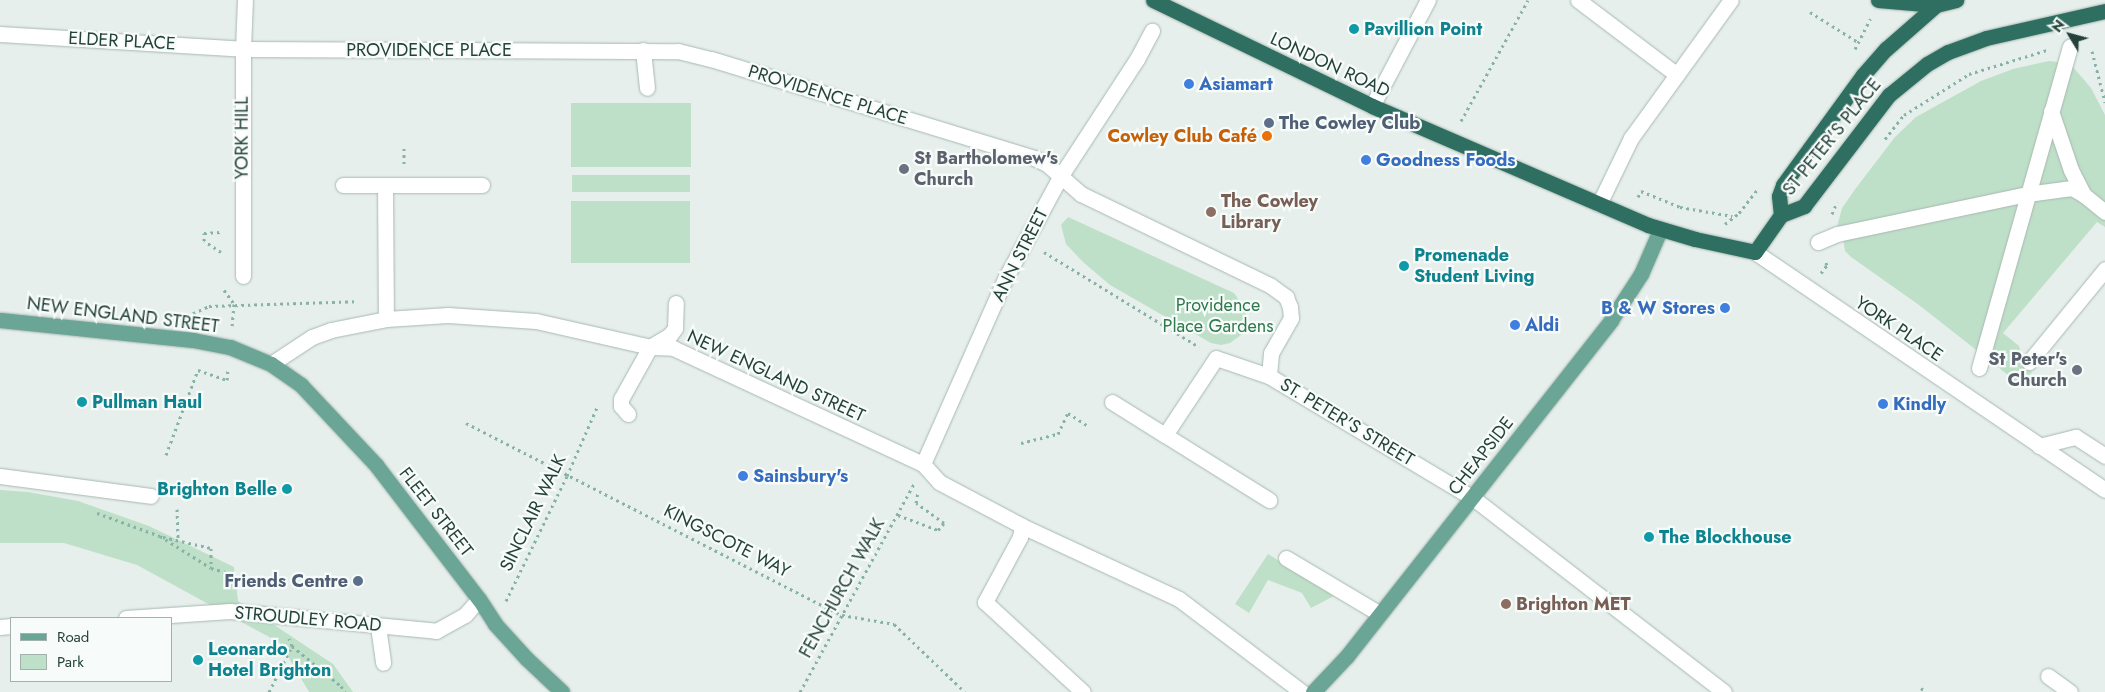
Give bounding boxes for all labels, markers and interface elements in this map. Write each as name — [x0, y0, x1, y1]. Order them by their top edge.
north arrow — [2045, 10, 2095, 60]
text: N — [2047, 16, 2069, 36]
place label: Pavillion Point — [1364, 18, 1482, 40]
marker: Pavillion Point — [1348, 23, 1360, 35]
street label: ELDER PLACE — [68, 27, 176, 55]
street label: LONDON ROAD — [1267, 28, 1393, 102]
street label: PROVIDENCE PLACE — [346, 39, 512, 61]
street label: PROVIDENCE PLACE — [746, 60, 910, 130]
place label: Asiamart — [1199, 73, 1273, 95]
street label: ST PETER'S PLACE — [1778, 74, 1886, 200]
marker: Asiamart — [1183, 78, 1195, 90]
street label: YORK HILL — [231, 97, 253, 179]
place label: The Cowley Club — [1279, 112, 1420, 134]
marker: The Cowley Club — [1263, 117, 1275, 129]
place label: Cowley Club Café — [1107, 125, 1257, 147]
marker: Cowley Club Café — [1261, 130, 1273, 142]
place label: St Bartholomew's Church — [914, 148, 1058, 190]
place label: Goodness Foods — [1376, 149, 1515, 171]
marker: Goodness Foods — [1360, 154, 1372, 166]
marker: St Bartholomew's Church — [898, 163, 910, 175]
place label: The Cowley Library — [1221, 191, 1318, 233]
street label: ANN STREET — [987, 205, 1053, 305]
marker: The Cowley Library — [1205, 206, 1217, 218]
place label: Promenade Student Living — [1414, 245, 1534, 288]
marker: Promenade Student Living — [1398, 260, 1410, 272]
street label: NEW ENGLAND STREET — [26, 292, 220, 338]
street label: YORK PLACE — [1851, 292, 1947, 366]
park label: Providence Place Gardens — [1163, 295, 1273, 338]
place label: B & W Stores — [1601, 297, 1715, 319]
marker: B & W Stores — [1719, 302, 1731, 314]
place label: Aldi — [1525, 314, 1559, 336]
marker: Aldi — [1509, 319, 1521, 331]
street label: NEW ENGLAND STREET — [684, 325, 868, 427]
place label: St Peter's Church — [1988, 349, 2067, 392]
marker: St Peter's Church — [2071, 364, 2083, 376]
street label: ST. PETER'S STREET — [1276, 374, 1418, 470]
place label: Pullman Haul — [92, 391, 202, 413]
place label: Kindly — [1893, 393, 1946, 415]
marker: Pullman Haul — [76, 396, 88, 408]
marker: Kindly — [1877, 398, 1889, 410]
street label: CHEAPSIDE — [1444, 413, 1518, 499]
street label: SINCLAIR WALK — [495, 451, 571, 575]
street label: FLEET STREET — [395, 463, 477, 561]
place label: Sainsbury's — [753, 465, 848, 487]
marker: Sainsbury's — [737, 470, 749, 482]
place label: Brighton Belle — [157, 478, 277, 500]
marker: Brighton Belle — [281, 483, 293, 495]
street label: KINGSCOTE WAY — [660, 500, 794, 582]
street label: FENCHURCH WALK — [795, 514, 889, 662]
place label: The Blockhouse — [1659, 526, 1791, 548]
marker: The Blockhouse — [1643, 531, 1655, 543]
place label: Friends Centre — [224, 570, 348, 592]
marker: Friends Centre — [352, 575, 364, 587]
place label: Brighton MET — [1516, 593, 1631, 615]
marker: Brighton MET — [1500, 598, 1512, 610]
street label: STROUDLEY ROAD — [234, 602, 382, 636]
legend — [10, 617, 172, 682]
text: Road — [57, 626, 89, 648]
place label: Leonardo Hotel Brighton — [208, 639, 331, 682]
text: Park — [57, 651, 84, 673]
marker: Leonardo Hotel Brighton — [192, 654, 204, 666]

